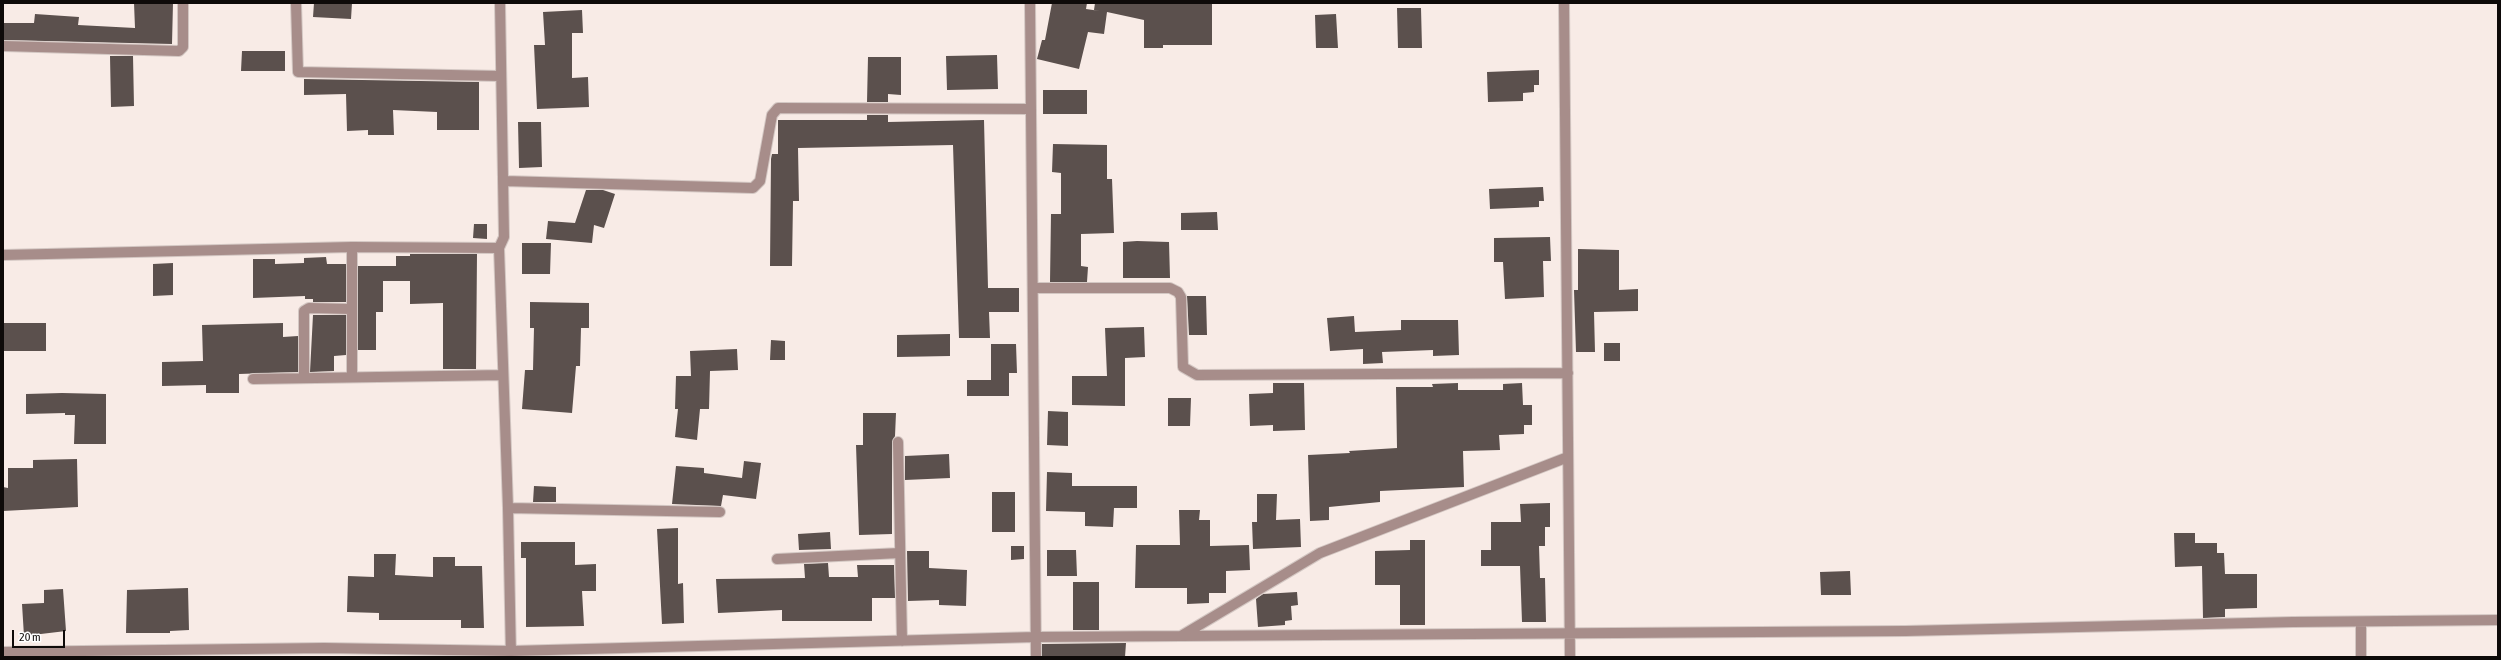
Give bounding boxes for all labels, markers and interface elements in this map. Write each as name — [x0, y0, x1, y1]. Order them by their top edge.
scale bar — [14, 622, 67, 648]
text: 20 m — [19, 630, 41, 644]

